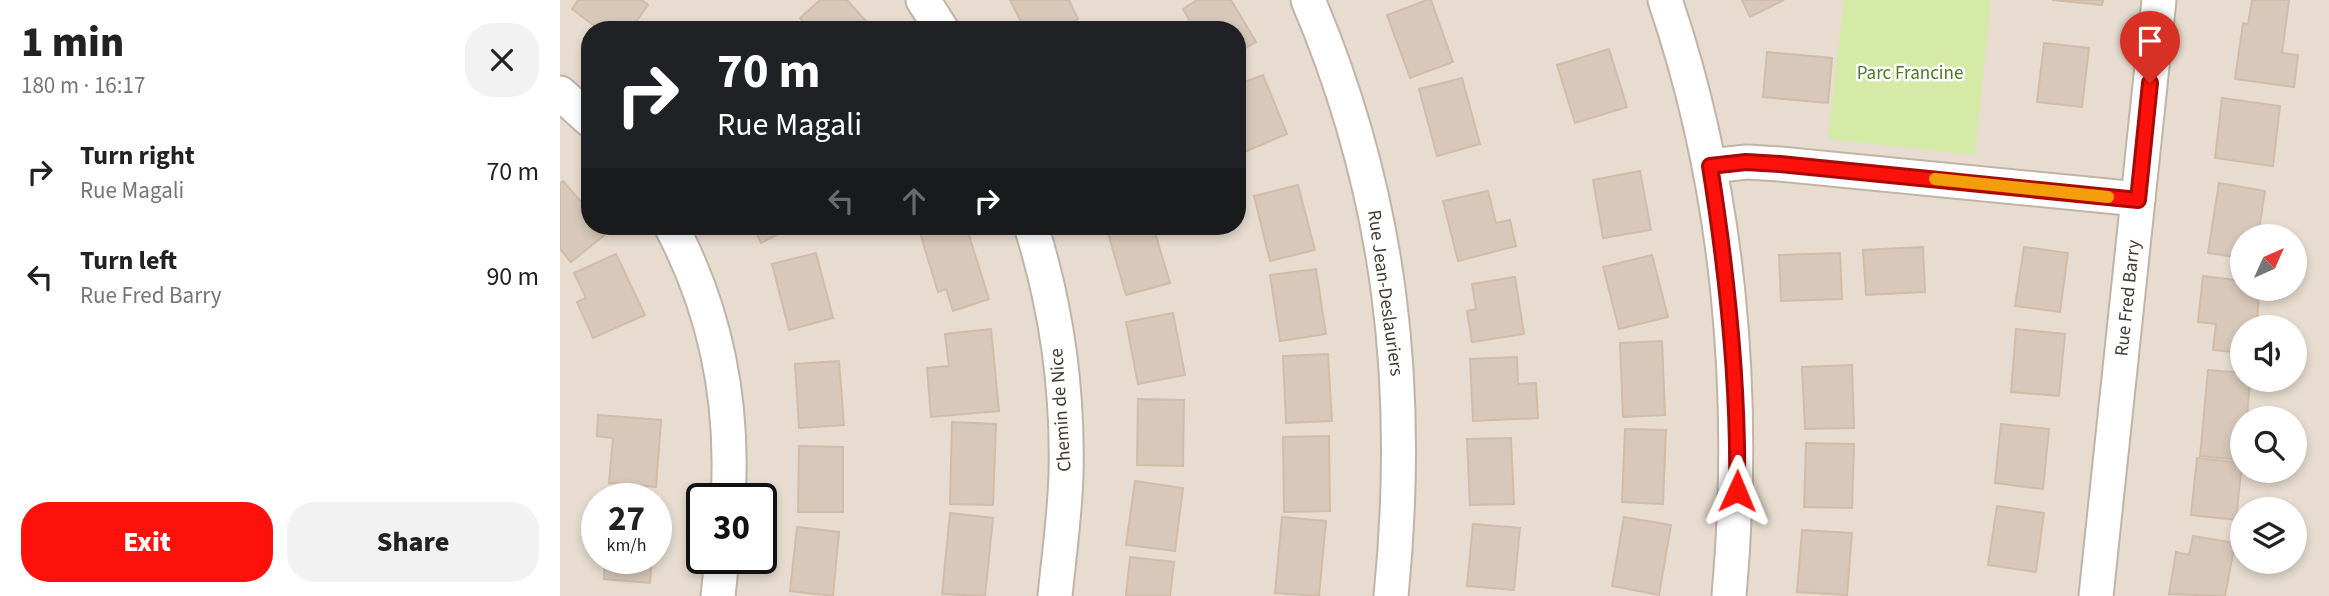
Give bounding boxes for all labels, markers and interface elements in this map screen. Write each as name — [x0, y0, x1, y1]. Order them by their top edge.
pin — [2120, 11, 2180, 83]
text: 1 min — [21, 13, 124, 73]
icon: arrive — [2131, 22, 2169, 60]
button: close — [465, 23, 539, 97]
text: 70 m — [717, 37, 821, 107]
icon: right — [602, 49, 693, 140]
park label: Parc Francine — [1857, 60, 1963, 87]
text: 180 m · 16:17 — [21, 69, 145, 102]
text: Rue Magali — [717, 102, 862, 148]
text: Turn right — [80, 137, 195, 174]
icon: right — [21, 153, 59, 191]
text: 70 m — [486, 153, 539, 190]
text: Rue Magali — [80, 174, 184, 207]
icon: left — [822, 182, 860, 220]
icon: ahead — [895, 182, 933, 220]
icon: right — [968, 182, 1006, 220]
street label: Rue Jean-Deslauriers — [1360, 208, 1410, 378]
north arrow — [2230, 224, 2306, 301]
map controls — [2230, 224, 2307, 574]
street label: Rue Fred Barry — [2108, 238, 2148, 358]
text: Turn left — [80, 242, 177, 279]
icon: left — [21, 258, 59, 296]
text: 90 m — [486, 258, 539, 295]
text: Rue Fred Barry — [80, 279, 221, 312]
button: sound — [2230, 315, 2307, 392]
street label: Chemin de Nice — [1043, 347, 1079, 473]
button: search — [2230, 406, 2307, 483]
position arrow — [1700, 454, 1774, 528]
speed limit sign: 30 — [686, 483, 777, 574]
text: 27 — [608, 494, 645, 544]
button: layers — [2230, 497, 2307, 574]
button: Exit — [21, 502, 273, 582]
button: Share — [287, 502, 539, 582]
text: km/h — [607, 533, 646, 558]

